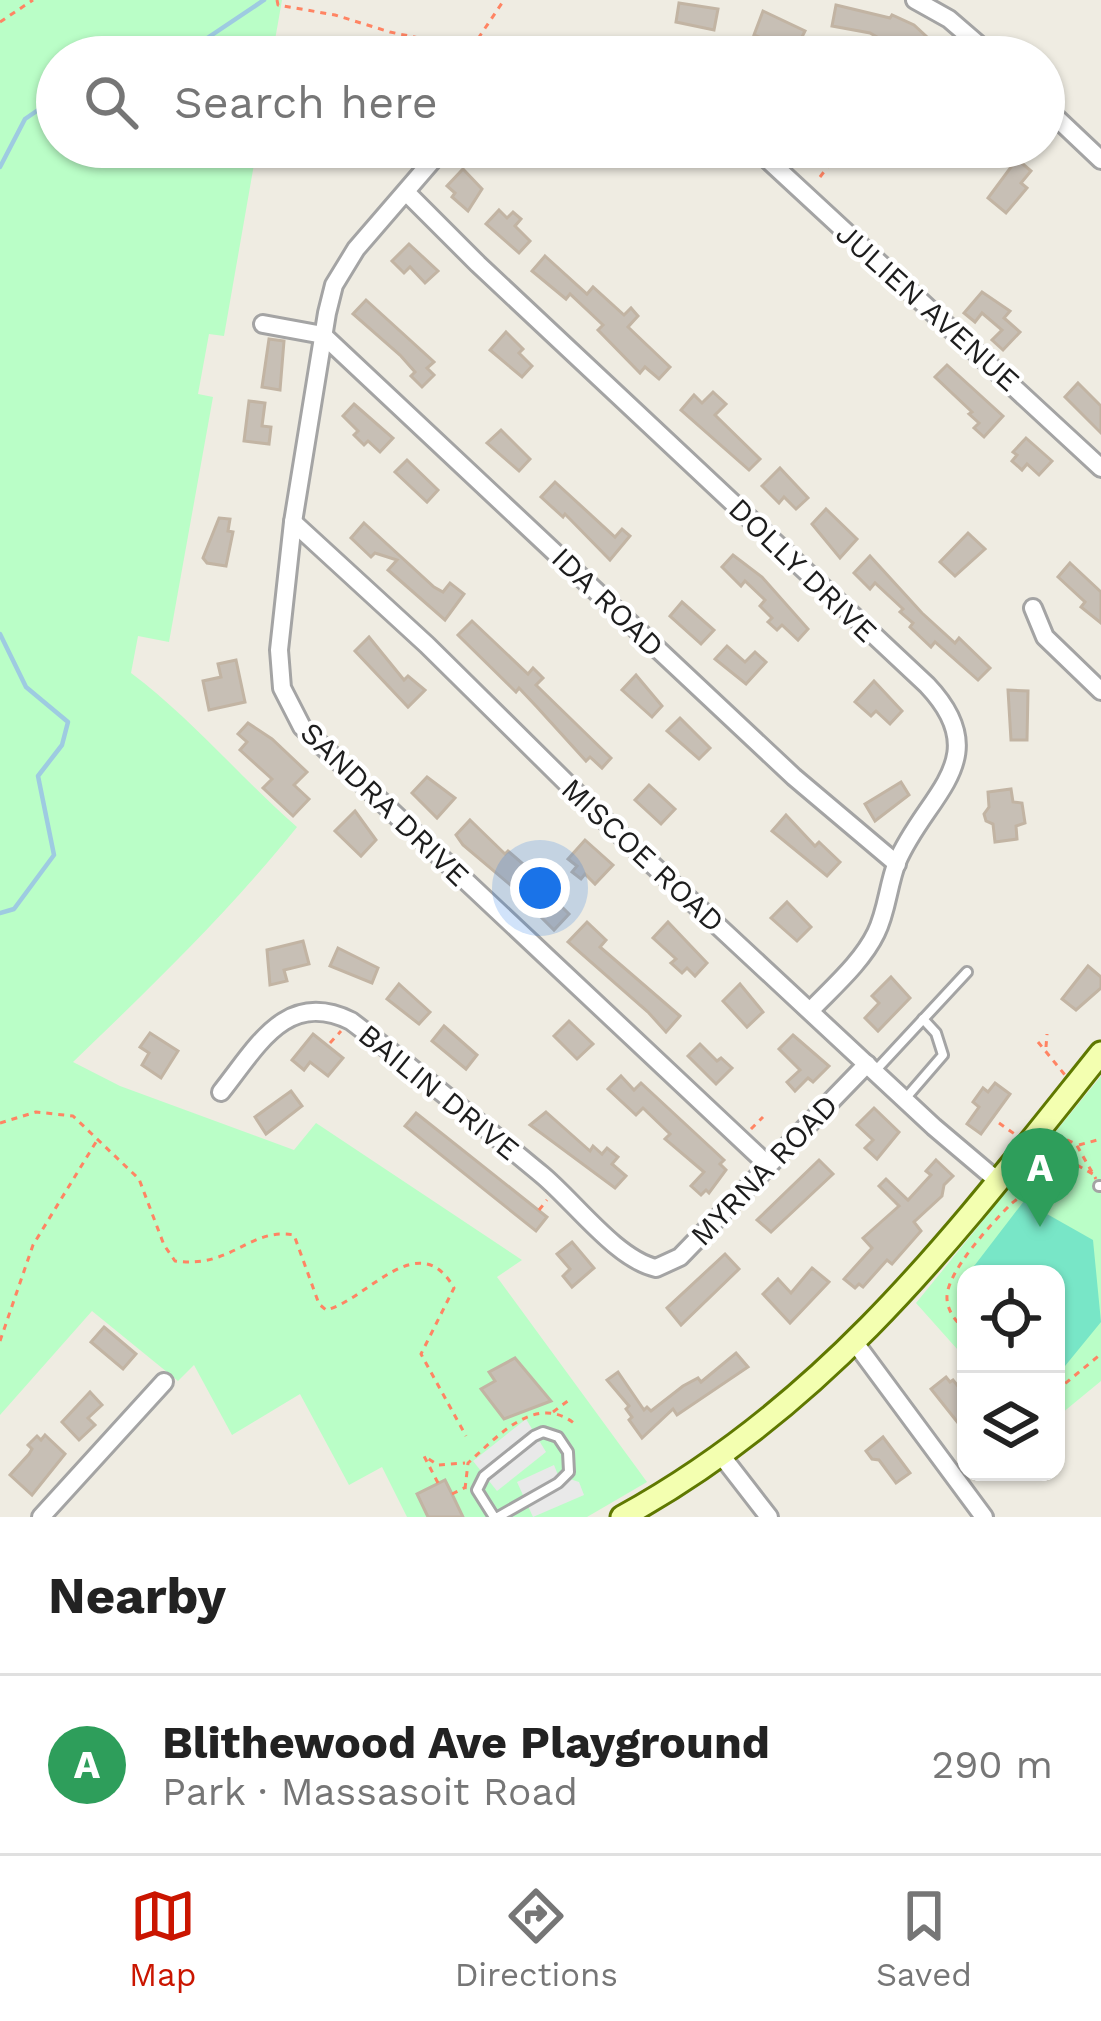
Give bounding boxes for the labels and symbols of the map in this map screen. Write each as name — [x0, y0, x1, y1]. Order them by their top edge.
street label: JULIEN AVENUE — [829, 216, 1027, 398]
street label: DOLLY DRIVE — [722, 491, 884, 649]
street label: IDA ROAD — [545, 540, 671, 664]
street label: SANDRA DRIVE — [294, 715, 476, 893]
street label: MISCOE ROAD — [555, 771, 731, 939]
your location — [510, 858, 570, 918]
street label: BAILIN DRIVE — [352, 1017, 526, 1167]
street label: MYRNA ROAD — [683, 1087, 845, 1253]
pin: A — [1001, 1128, 1079, 1227]

